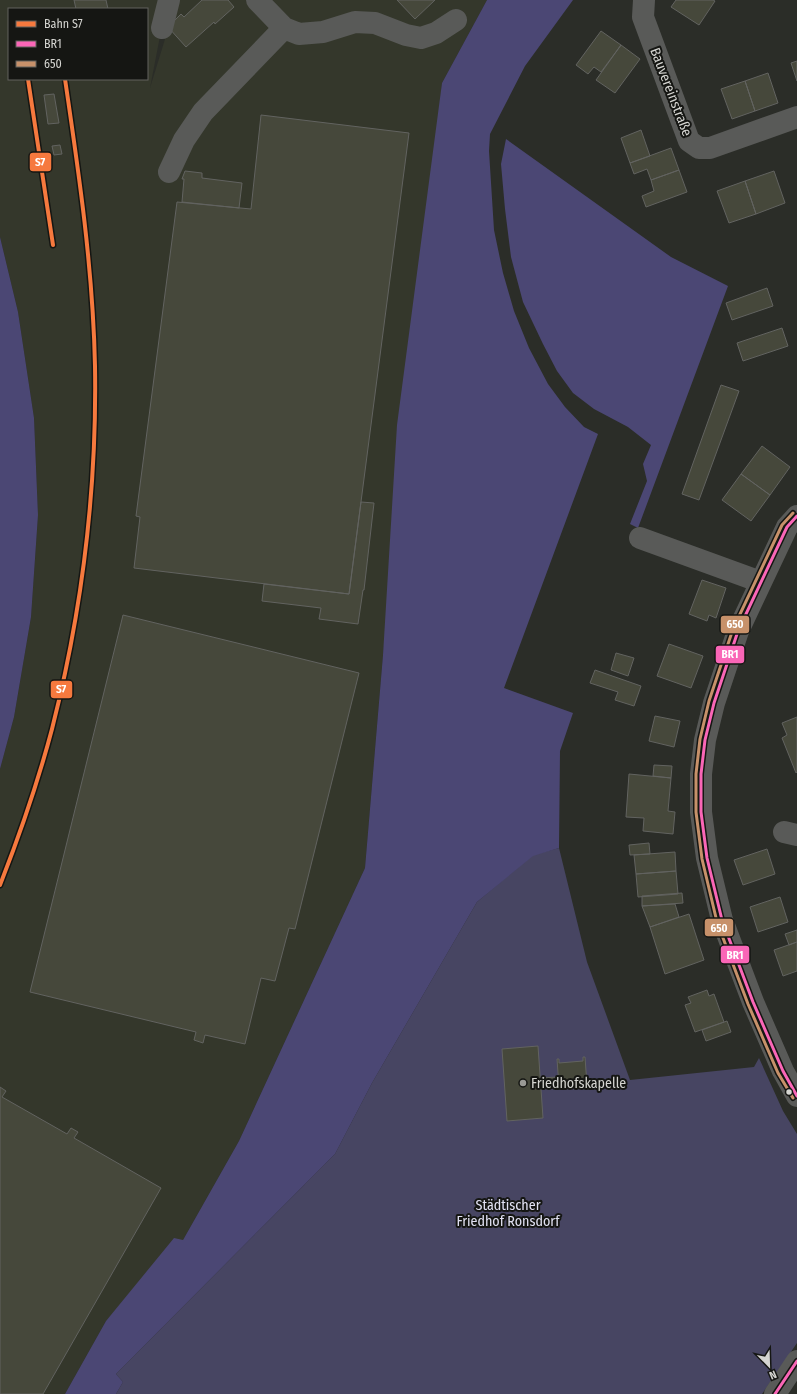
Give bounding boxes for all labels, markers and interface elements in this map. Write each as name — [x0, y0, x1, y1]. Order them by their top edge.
legend — [8, 8, 148, 80]
text: Bahn S7 — [44, 17, 83, 31]
text: BR1 — [44, 37, 62, 51]
street label: Bauvereinstraße — [646, 45, 696, 139]
text: 650 — [44, 57, 62, 71]
line badge: S7 — [29, 152, 52, 172]
text: S7 — [35, 156, 45, 169]
line badge: 650 — [720, 615, 750, 634]
text: 650 — [726, 618, 744, 631]
line badge: BR1 — [715, 645, 745, 664]
text: BR1 — [722, 648, 738, 661]
line badge: S7 — [50, 680, 73, 699]
text: S7 — [56, 683, 66, 696]
line badge: 650 — [704, 918, 734, 937]
text: 650 — [710, 922, 728, 935]
line badge: BR1 — [720, 945, 750, 964]
text: BR1 — [727, 949, 743, 962]
place label: Friedhofskapelle — [531, 1075, 626, 1092]
marker: Friedhofskapelle — [518, 1078, 528, 1088]
unlabelled marker — [784, 1087, 794, 1097]
park label: Städtischer Friedhof Ronsdorf — [457, 1197, 561, 1230]
north arrow — [749, 1346, 789, 1386]
text: N — [767, 1367, 778, 1382]

